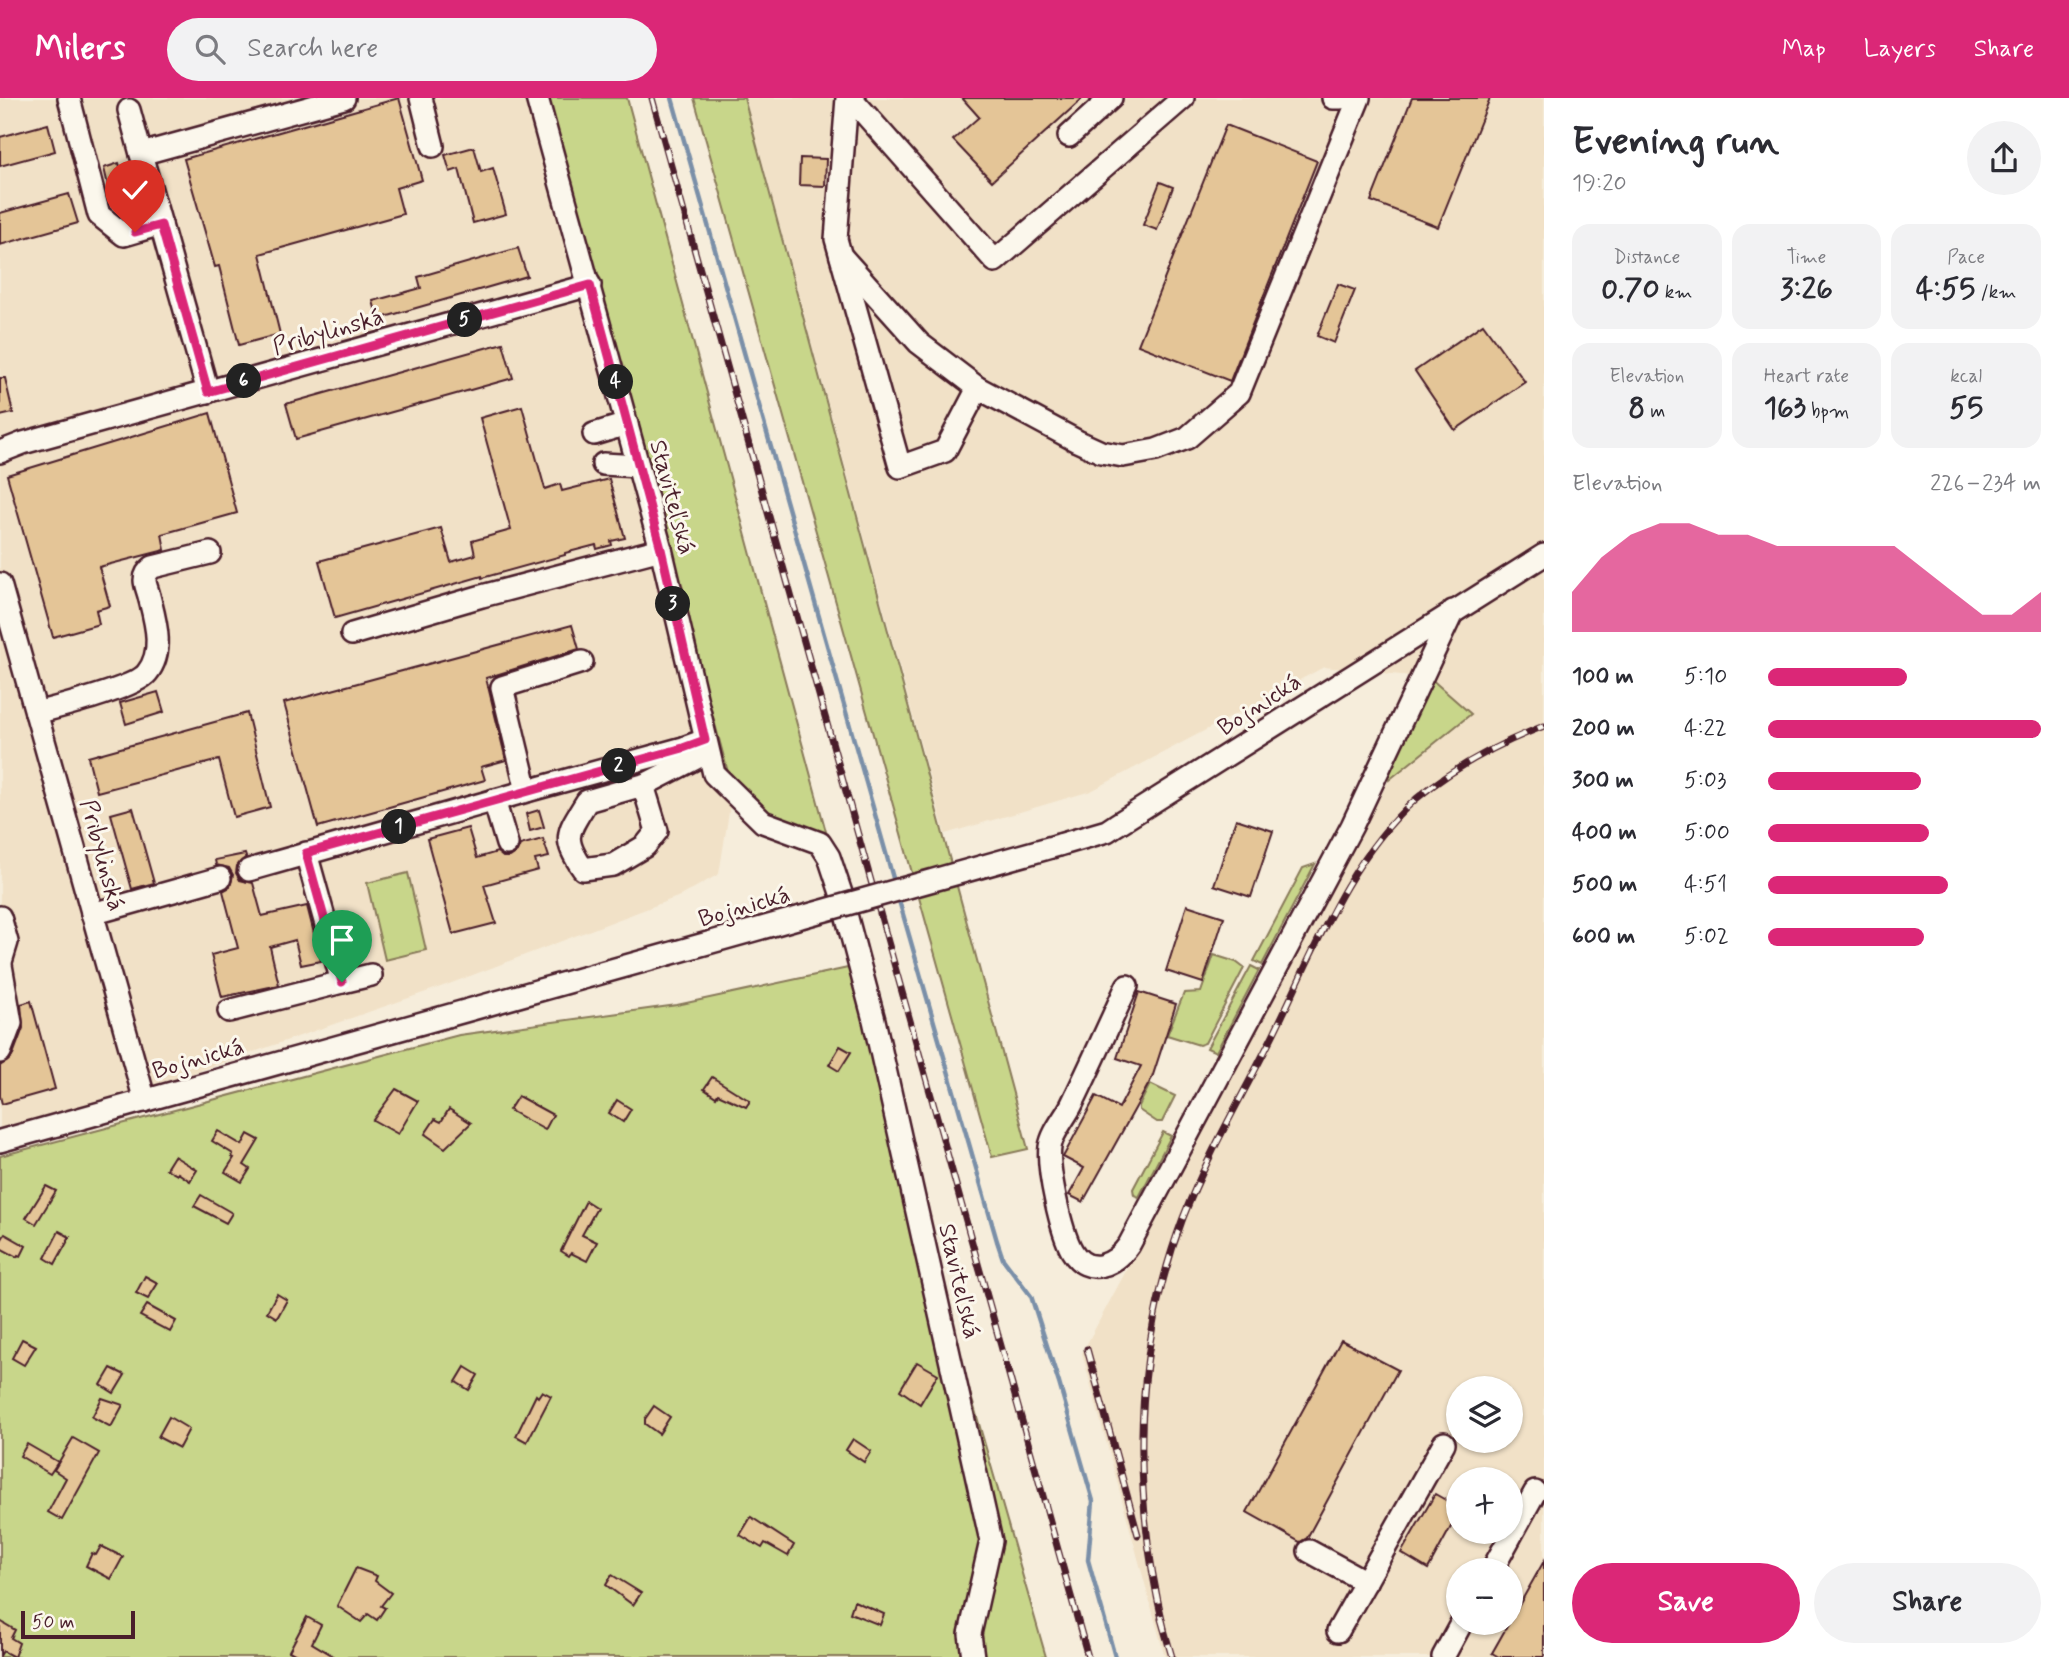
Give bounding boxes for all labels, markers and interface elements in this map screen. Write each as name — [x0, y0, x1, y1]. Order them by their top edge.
search box — [167, 18, 657, 81]
text: Milers — [35, 27, 125, 71]
icon: search — [191, 30, 229, 68]
text: Search here — [247, 32, 378, 66]
text: Map — [1782, 34, 1826, 65]
text: Layers — [1864, 34, 1936, 65]
text: Share — [1974, 34, 2034, 65]
text: Evening run — [1572, 118, 1779, 167]
button: share — [1967, 121, 2041, 195]
pin — [105, 160, 165, 232]
text: 19:20 — [1572, 169, 1627, 199]
icon: check — [116, 171, 154, 209]
text: Distance — [1613, 245, 1680, 270]
text: Time — [1787, 245, 1826, 270]
text: Pace — [1947, 245, 1985, 270]
text: 0.70 — [1601, 270, 1660, 309]
text: 3:26 — [1780, 270, 1833, 309]
text: 4:55 — [1916, 270, 1975, 309]
text: km — [1660, 280, 1692, 305]
text: /km — [1975, 280, 2016, 305]
street label: Pribylinská — [269, 302, 388, 363]
pin: 5 — [448, 302, 482, 338]
text: 5 — [459, 307, 470, 332]
pin: 6 — [226, 364, 262, 398]
pin: 4 — [598, 364, 634, 400]
text: Elevation — [1609, 364, 1684, 389]
text: Heart rate — [1764, 364, 1849, 389]
text: kcal — [1950, 364, 1982, 389]
text: 6 — [239, 368, 248, 393]
text: 4 — [610, 369, 621, 394]
text: 8 — [1628, 389, 1645, 428]
text: 163 — [1764, 389, 1806, 428]
text: 55 — [1949, 389, 1983, 428]
text: m — [1645, 399, 1665, 424]
text: bpm — [1806, 399, 1849, 424]
street label: Staviteľská — [641, 437, 702, 558]
text: Elevation — [1572, 469, 1663, 499]
text: 226–234 m — [1930, 469, 2041, 499]
pin: 3 — [656, 587, 690, 622]
text: 3 — [668, 591, 677, 616]
text: 100 m — [1572, 662, 1634, 692]
text: 5:10 — [1684, 662, 1727, 692]
street label: Bojnická — [1212, 667, 1308, 744]
text: 200 m — [1572, 714, 1635, 744]
text: 4:22 — [1684, 714, 1727, 744]
pin: 2 — [602, 748, 636, 784]
text: 2 — [614, 753, 623, 778]
text: 300 m — [1572, 766, 1634, 796]
text: 5:03 — [1684, 766, 1727, 796]
street label: Pribylinská — [72, 796, 131, 915]
pin: 1 — [382, 810, 416, 844]
text: 1 — [394, 814, 403, 839]
text: 400 m — [1572, 818, 1637, 848]
text: 5:00 — [1684, 818, 1730, 848]
text: 500 m — [1572, 870, 1637, 900]
text: 4:51 — [1684, 870, 1727, 900]
street label: Bojnická — [695, 880, 794, 935]
pin — [312, 910, 372, 982]
icon: arrive — [323, 921, 361, 959]
text: 600 m — [1572, 922, 1635, 952]
text: 5:02 — [1684, 922, 1729, 952]
street label: Bojnická — [149, 1032, 248, 1087]
street label: Staviteľská — [930, 1221, 987, 1342]
map controls — [1446, 1376, 1523, 1635]
button: layers — [1446, 1376, 1523, 1453]
button: + — [1446, 1467, 1523, 1544]
button: − — [1446, 1558, 1523, 1635]
button: Save — [1572, 1563, 1800, 1643]
button: Share — [1814, 1563, 2041, 1643]
scale bar — [21, 1608, 135, 1640]
text: 50 m — [32, 1610, 75, 1635]

